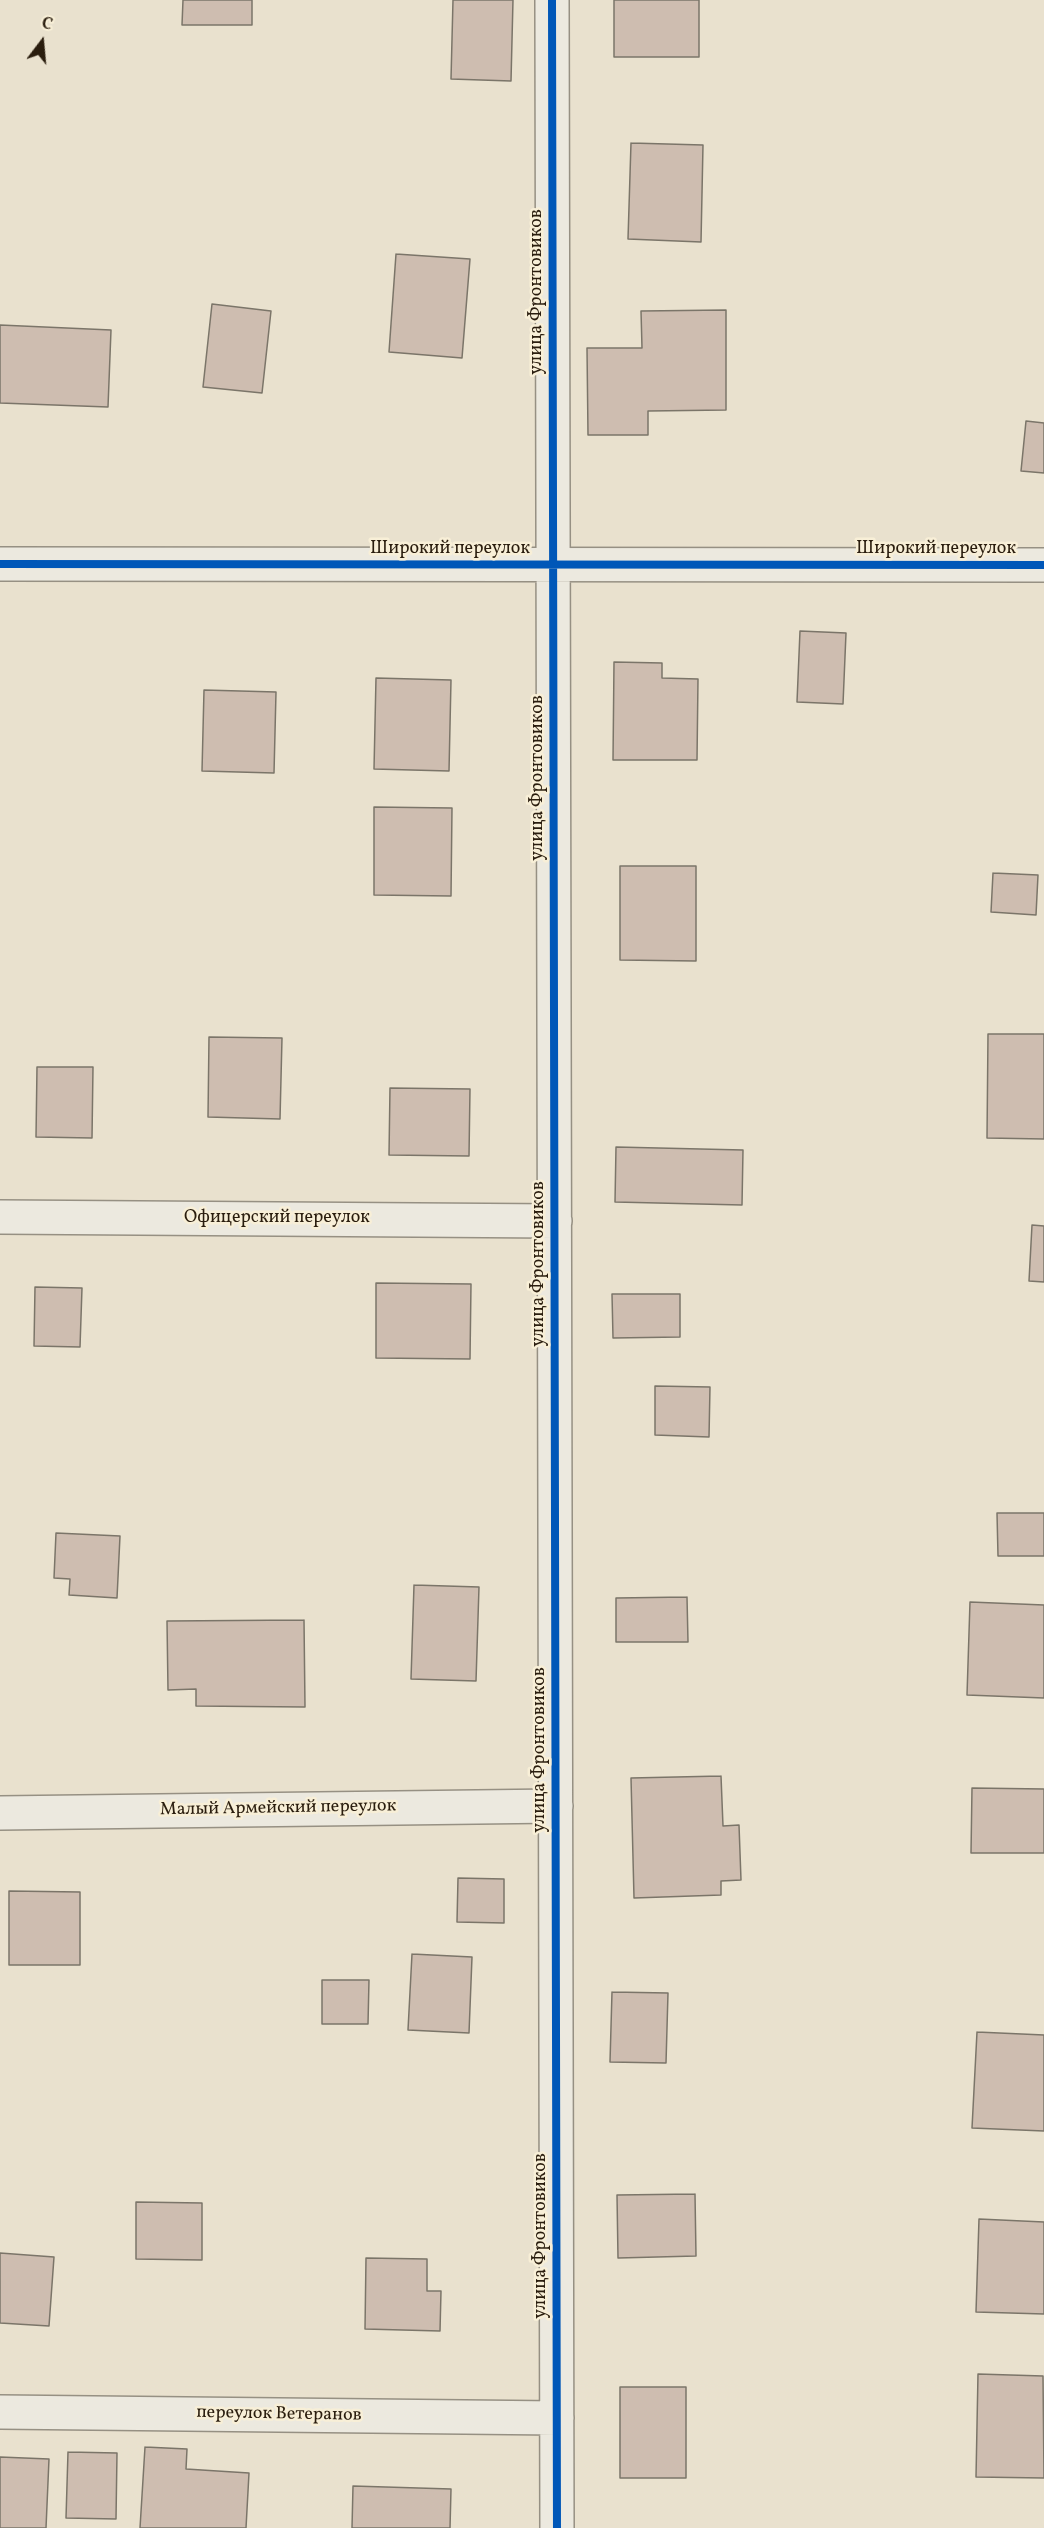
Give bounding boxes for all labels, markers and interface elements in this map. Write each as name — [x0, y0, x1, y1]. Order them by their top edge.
north arrow — [12, 12, 72, 72]
text: С — [39, 13, 55, 37]
street label: улица Фронтовиков — [527, 209, 549, 375]
street label: Широкий переулок — [370, 539, 530, 561]
street label: Широкий переулок — [856, 539, 1016, 561]
street label: улица Фронтовиков — [528, 695, 550, 861]
street label: улица Фронтовиков — [529, 1181, 551, 1347]
street label: Офицерский переулок — [184, 1208, 370, 1230]
street label: улица Фронтовиков — [530, 1667, 552, 1833]
street label: Малый Армейский переулок — [160, 1796, 396, 1822]
street label: улица Фронтовиков — [531, 2153, 553, 2319]
street label: переулок Ветеранов — [196, 2403, 362, 2427]

